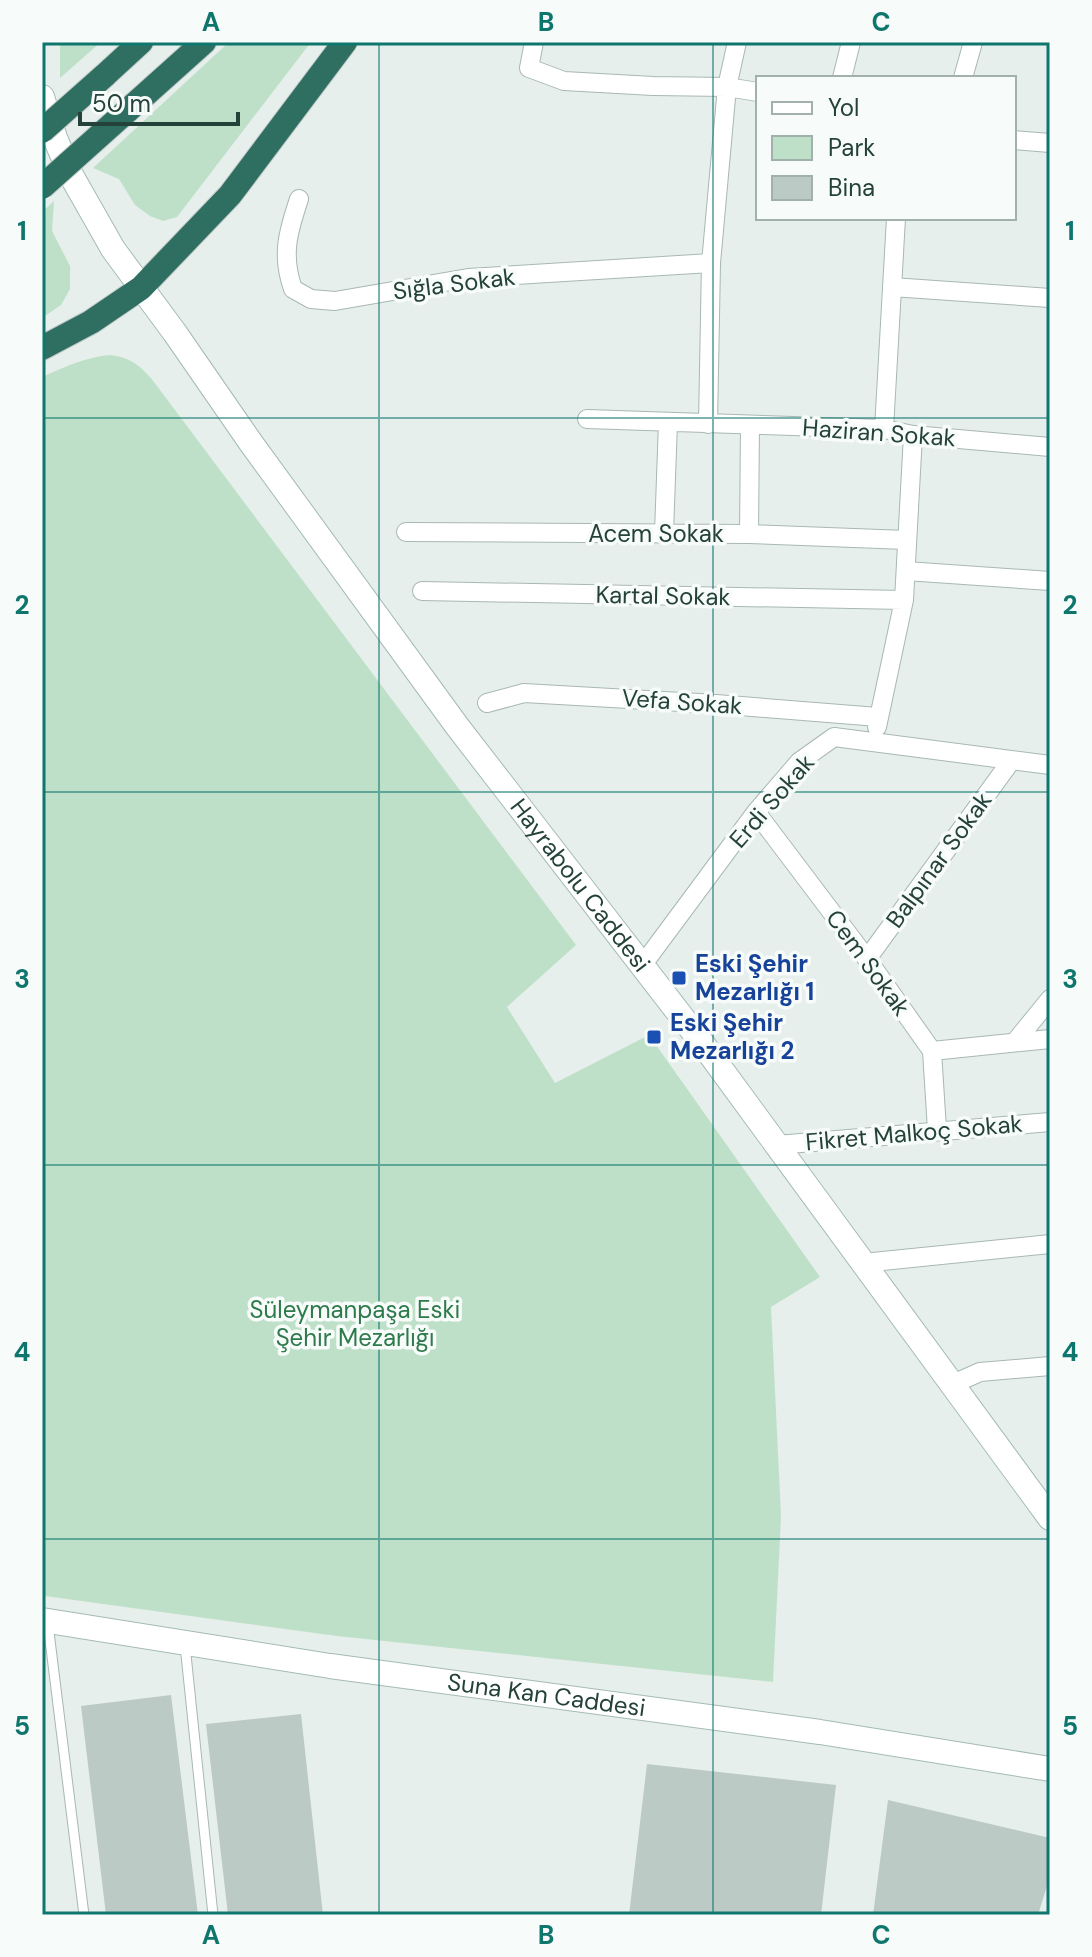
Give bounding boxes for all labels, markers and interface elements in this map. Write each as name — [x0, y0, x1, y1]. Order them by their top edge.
text: A — [202, 5, 220, 39]
text: B — [538, 5, 554, 39]
text: C — [871, 5, 891, 39]
scale bar — [80, 76, 238, 126]
legend — [756, 76, 1016, 220]
text: 50 m — [92, 88, 151, 119]
text: Yol — [828, 92, 859, 123]
text: Park — [828, 132, 875, 163]
text: Bina — [828, 172, 875, 203]
text: 1 — [17, 214, 27, 248]
text: 1 — [1065, 214, 1075, 248]
street label: Sığla Sokak — [391, 261, 517, 306]
street label: Haziran Sokak — [801, 412, 957, 453]
street label: Acem Sokak — [588, 518, 724, 549]
street label: Kartal Sokak — [595, 579, 731, 612]
text: 2 — [14, 588, 30, 622]
text: 2 — [1062, 588, 1078, 622]
street label: Vefa Sokak — [621, 682, 743, 721]
street label: Erdi Sokak — [722, 747, 821, 854]
street label: Balpınar Sokak — [879, 786, 998, 934]
street label: Hayrabolu Caddesi — [504, 792, 657, 978]
street label: Cem Sokak — [819, 903, 917, 1022]
place label: Eski Şehir Mezarlığı 1 — [695, 948, 814, 1007]
text: 3 — [14, 962, 30, 996]
text: 3 — [1062, 962, 1078, 996]
marker: Eski Şehir Mezarlığı 1 — [670, 969, 688, 987]
place label: Eski Şehir Mezarlığı 2 — [670, 1007, 794, 1066]
marker: Eski Şehir Mezarlığı 2 — [645, 1028, 663, 1046]
street label: Fikret Malkoç Sokak — [804, 1108, 1024, 1157]
park label: Süleymanpaşa Eski Şehir Mezarlığı — [250, 1294, 460, 1353]
text: 4 — [14, 1335, 30, 1369]
text: 4 — [1062, 1335, 1078, 1369]
street label: Suna Kan Caddesi — [446, 1666, 647, 1723]
text: 5 — [14, 1709, 30, 1743]
text: 5 — [1062, 1709, 1078, 1743]
text: A — [202, 1918, 220, 1952]
text: B — [538, 1918, 554, 1952]
text: C — [871, 1918, 891, 1952]

